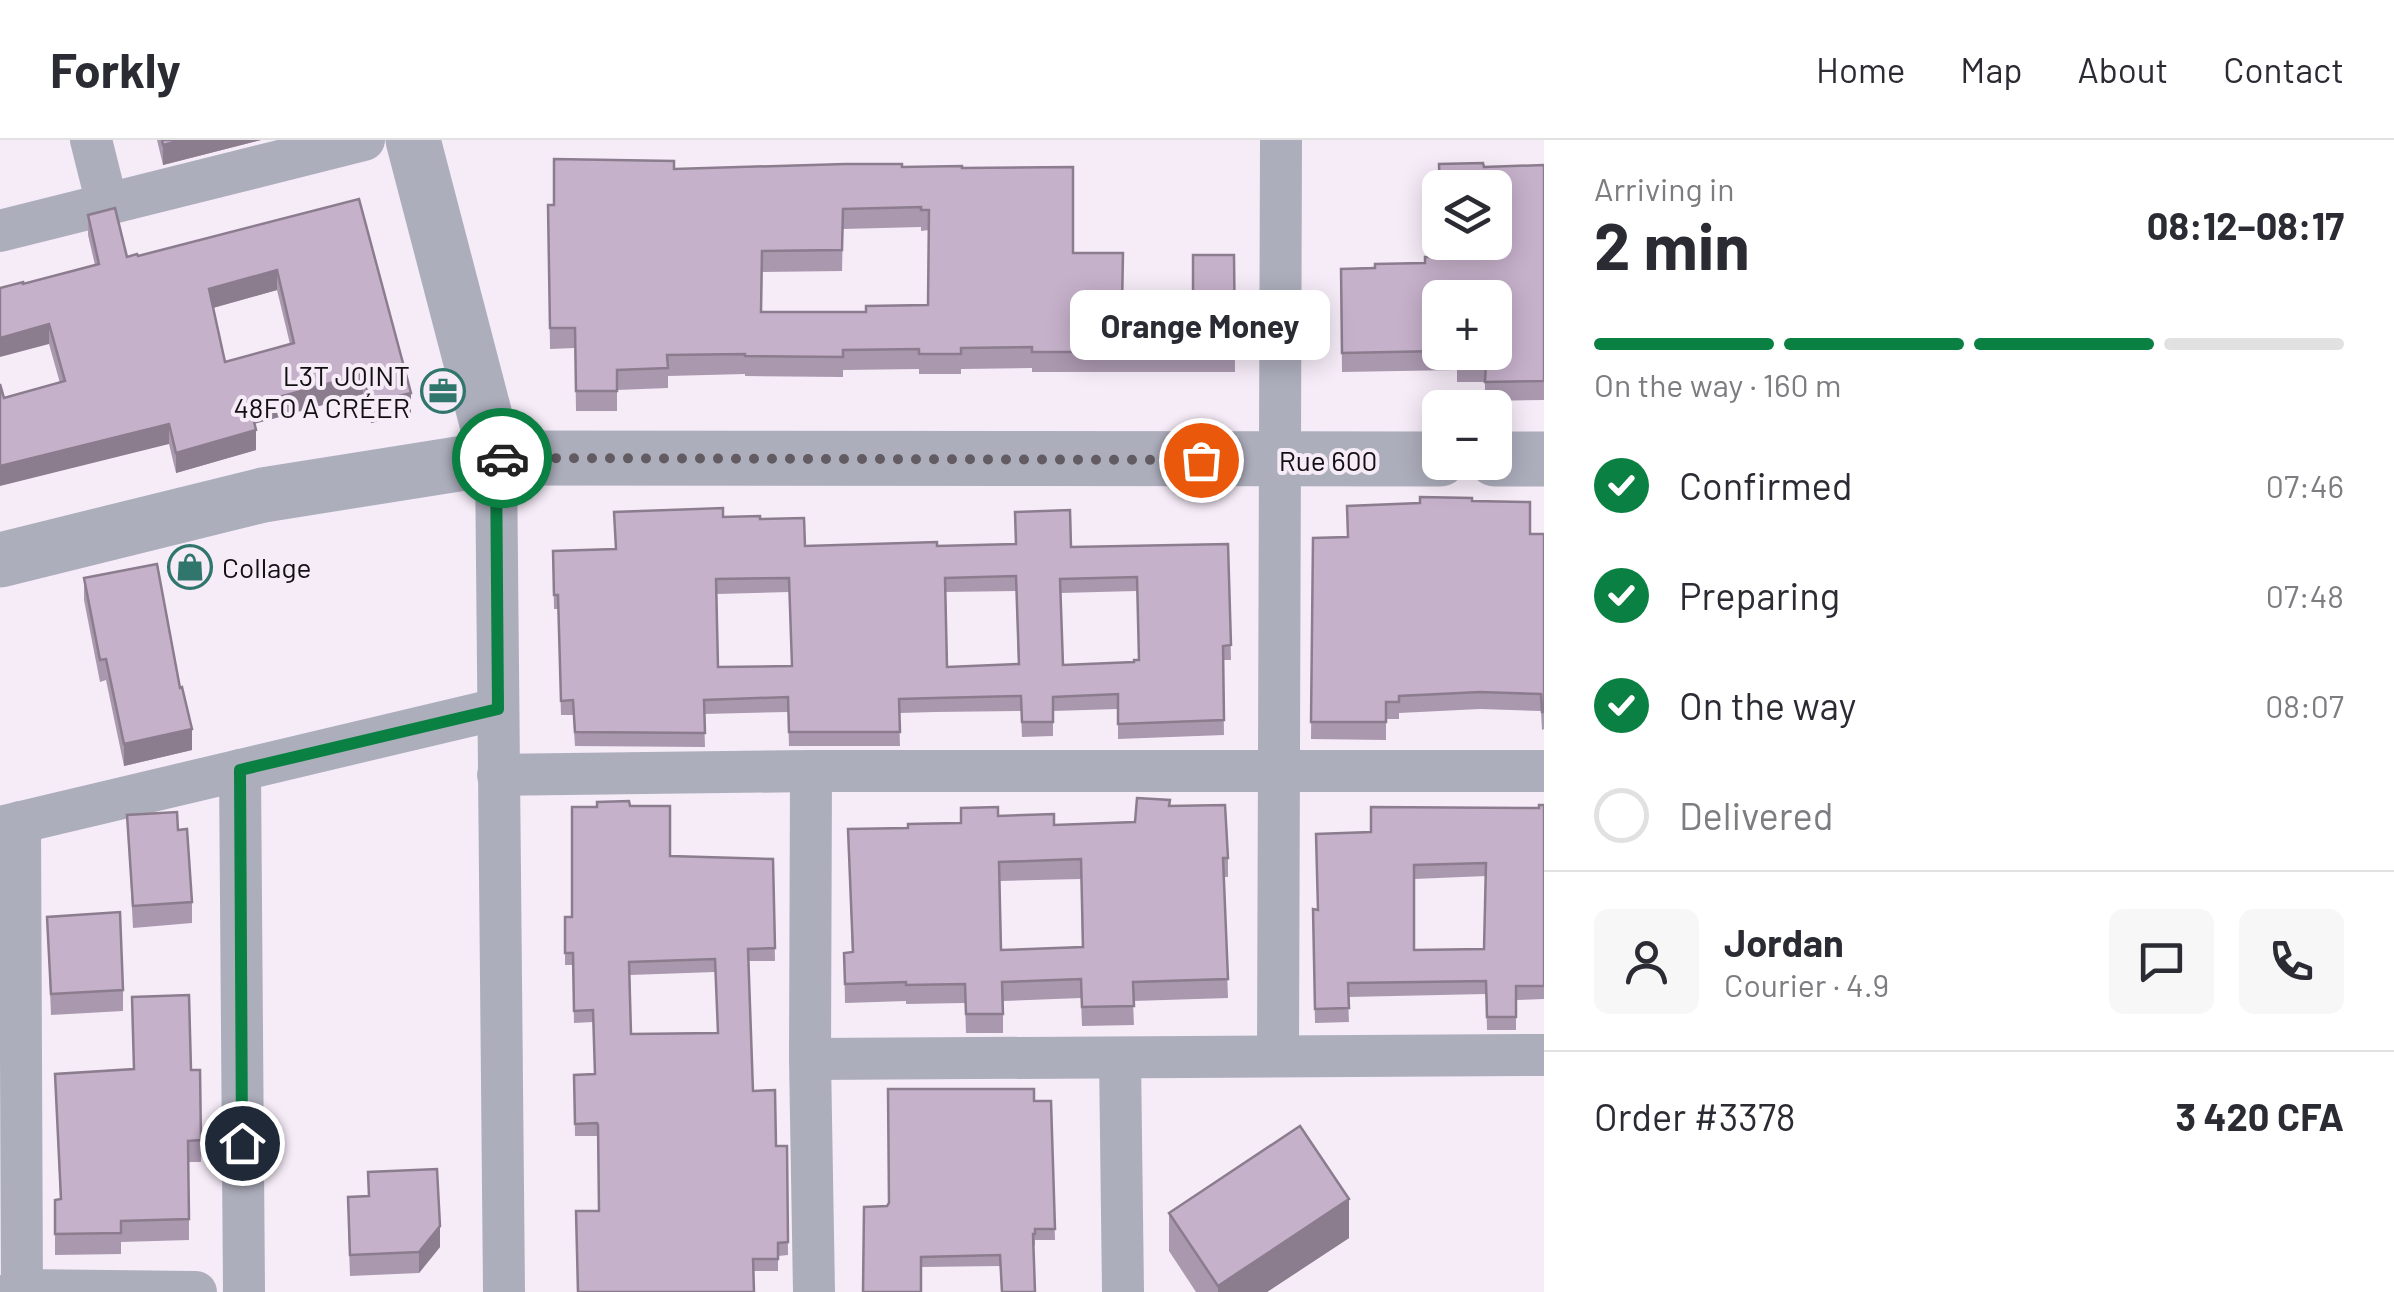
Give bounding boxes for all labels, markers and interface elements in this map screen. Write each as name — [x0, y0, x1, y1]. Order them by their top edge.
text: Forkly — [50, 40, 181, 98]
text: Home — [1816, 48, 1905, 90]
text: Map — [1960, 48, 2023, 90]
text: About — [2078, 48, 2168, 90]
text: Contact — [2223, 48, 2344, 90]
text: Arriving in — [1594, 169, 1734, 207]
map controls — [1422, 170, 1512, 480]
button: layers — [1422, 170, 1512, 260]
text: 08:12–08:17 — [2147, 202, 2344, 248]
text: 2 min — [1594, 205, 1750, 283]
button: + — [1422, 280, 1512, 370]
callout: Orange Money — [1071, 290, 1331, 360]
text: Orange Money — [1101, 306, 1299, 344]
place label: L3T JOINT 48FO A CRÉER — [233, 358, 410, 424]
text: On the way · 160 m — [1594, 365, 1841, 403]
office icon: L3T JOINT 48FO A CRÉER — [420, 368, 466, 414]
button: − — [1422, 390, 1512, 480]
courier — [452, 408, 552, 508]
pin — [1159, 418, 1244, 503]
icon: car — [475, 431, 530, 486]
icon: bag — [1174, 433, 1229, 488]
street label: Rue 600 — [1279, 443, 1377, 477]
icon: check — [1594, 458, 1649, 513]
text: Confirmed — [1679, 462, 1852, 508]
text: 07:46 — [2266, 466, 2344, 504]
shop icon: Collage — [167, 544, 213, 590]
place label: Collage — [222, 550, 311, 584]
icon: check — [1594, 568, 1649, 623]
text: Preparing — [1679, 572, 1840, 618]
text: 07:48 — [2266, 576, 2344, 614]
icon: check — [1594, 678, 1649, 733]
text: On the way — [1679, 682, 1856, 728]
text: 08:07 — [2265, 686, 2344, 724]
text: Delivered — [1679, 792, 1833, 838]
button: person — [1594, 909, 1699, 1014]
button: chat — [2109, 909, 2214, 1014]
button: phone — [2239, 909, 2344, 1014]
text: Jordan — [1724, 919, 1844, 965]
text: Courier · 4.9 — [1724, 965, 1889, 1003]
text: Order #3378 — [1594, 1093, 1796, 1139]
text: 3 420 CFA — [2175, 1093, 2344, 1139]
pin — [200, 1101, 285, 1186]
icon: home — [215, 1116, 270, 1171]

